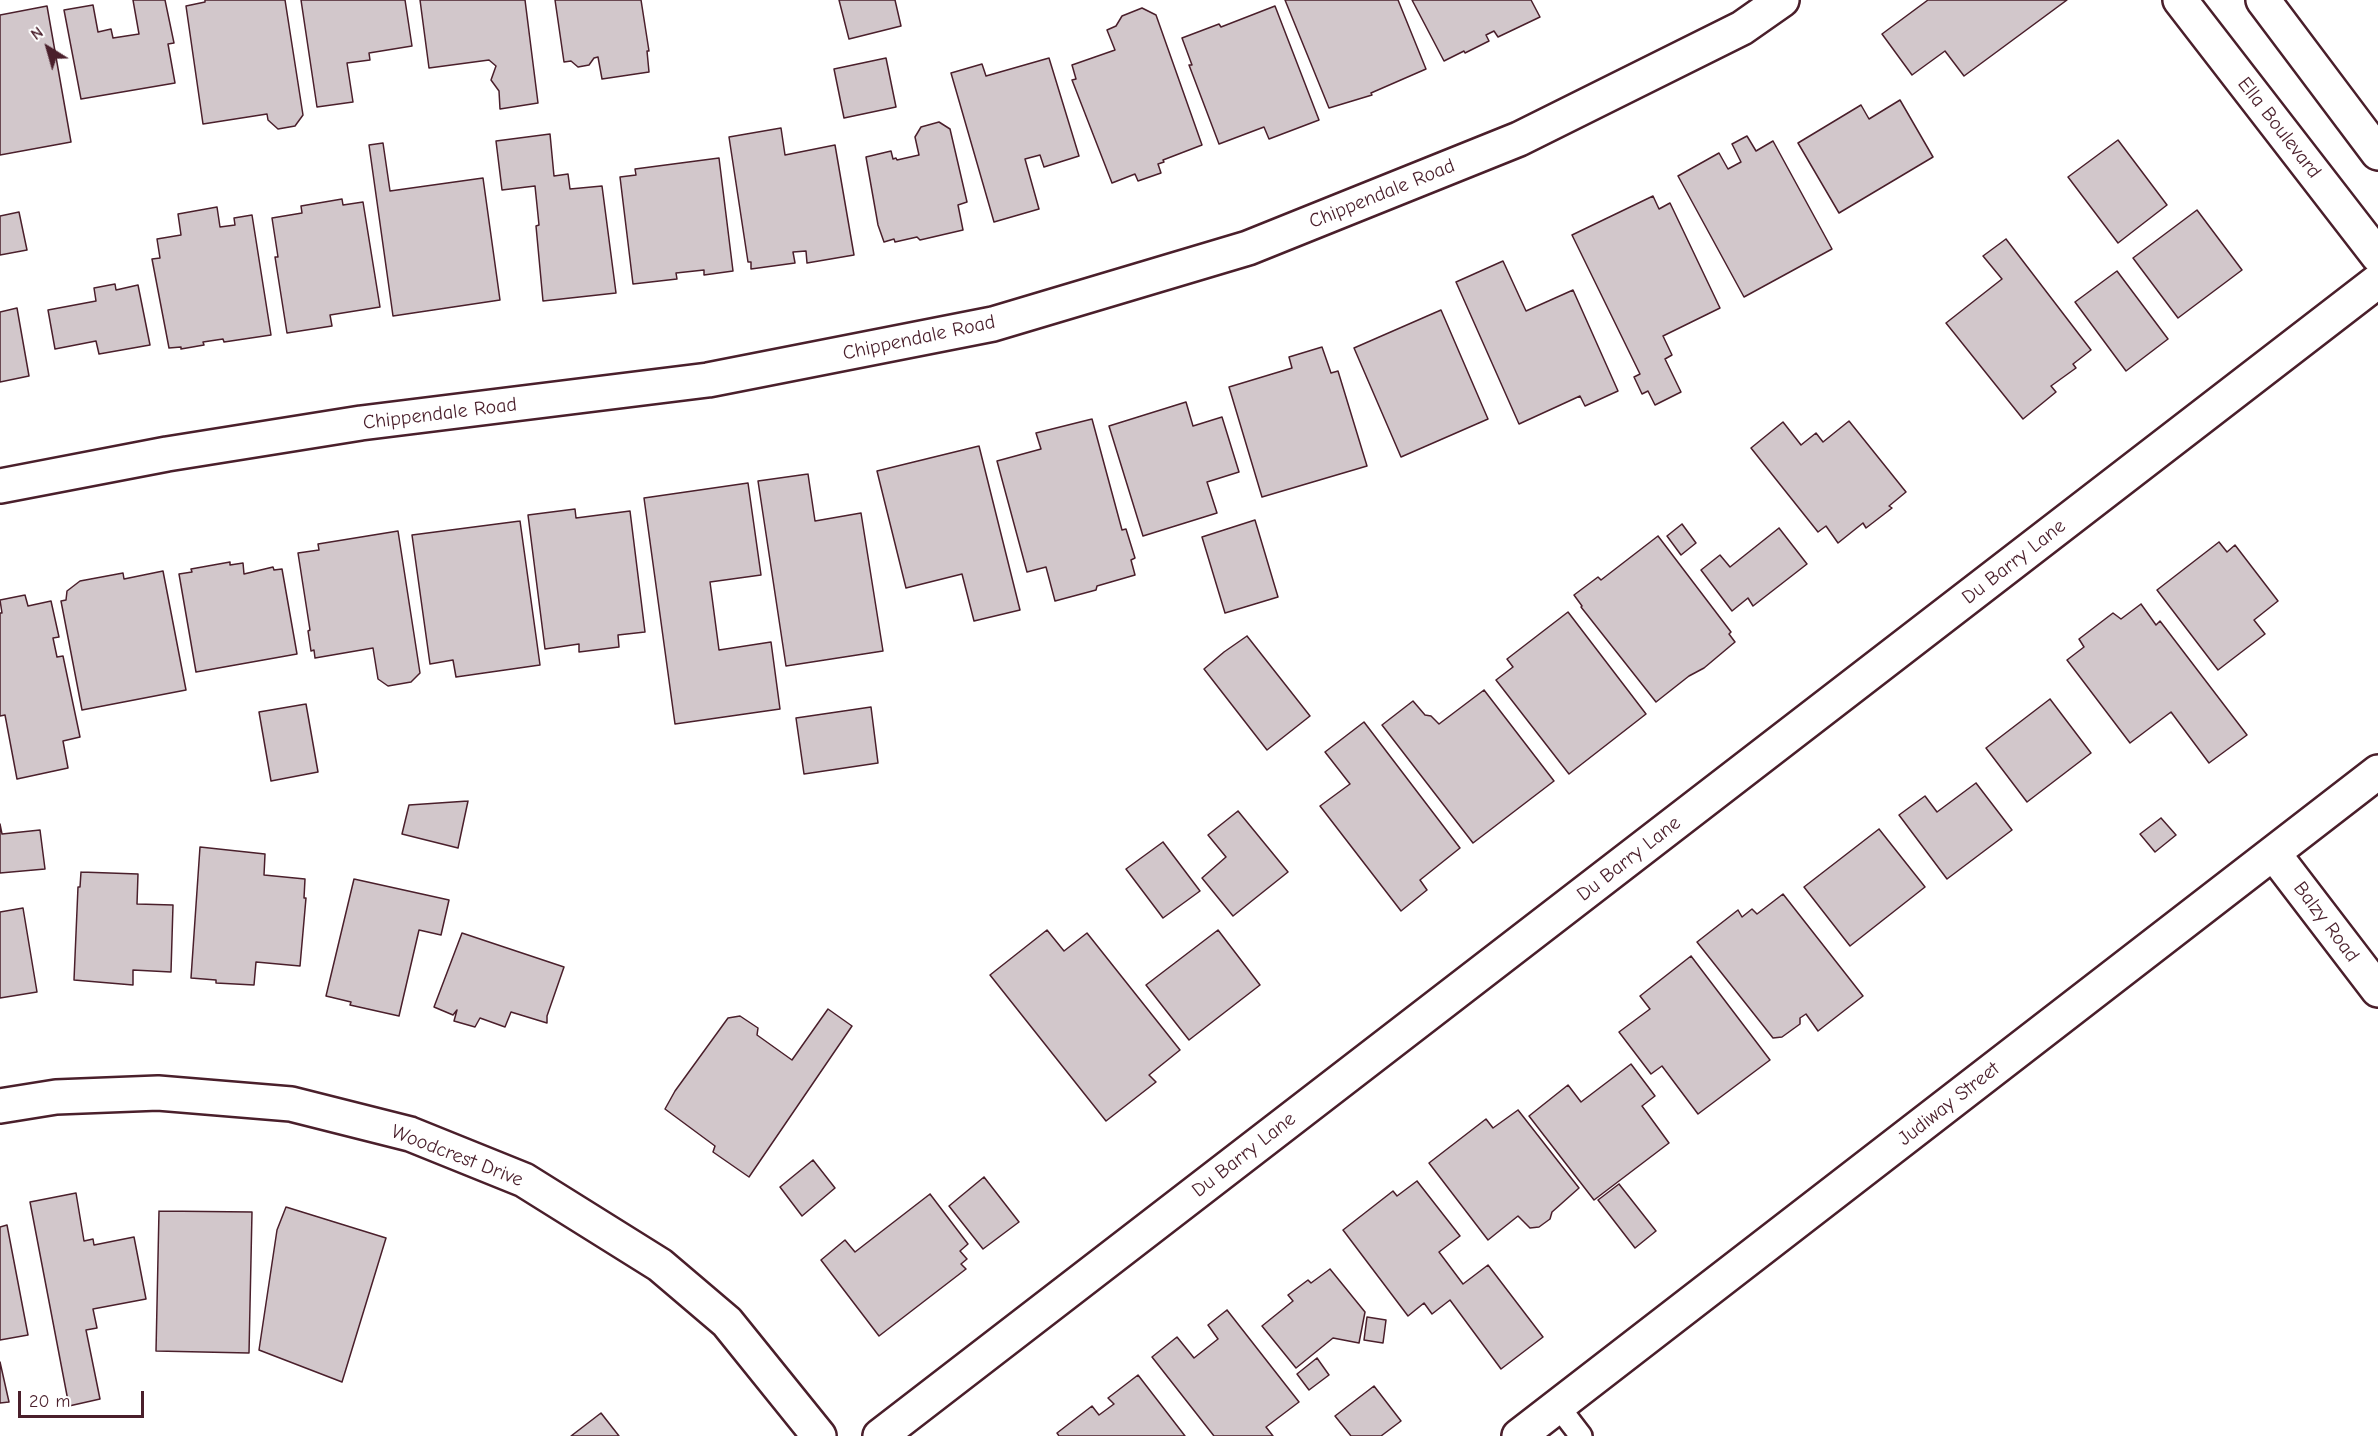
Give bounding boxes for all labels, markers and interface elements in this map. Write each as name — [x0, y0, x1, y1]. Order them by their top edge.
north arrow — [18, 18, 78, 78]
text: N — [28, 23, 47, 44]
street label: Ella Boulevard — [2232, 73, 2326, 183]
street label: Chippendale Road — [1306, 154, 1458, 234]
street label: Chippendale Road — [841, 310, 997, 366]
street label: Chippendale Road — [362, 393, 518, 435]
street label: Du Barry Lane — [1957, 514, 2071, 610]
street label: Du Barry Lane — [1572, 811, 1686, 907]
street label: Balzy Road — [2288, 877, 2364, 967]
street label: Judiway Street — [1893, 1057, 2005, 1151]
street label: Du Barry Lane — [1187, 1107, 1301, 1203]
street label: Woodcrest Drive — [388, 1120, 526, 1192]
scale bar — [21, 1379, 147, 1417]
text: 20 m — [29, 1391, 70, 1412]

